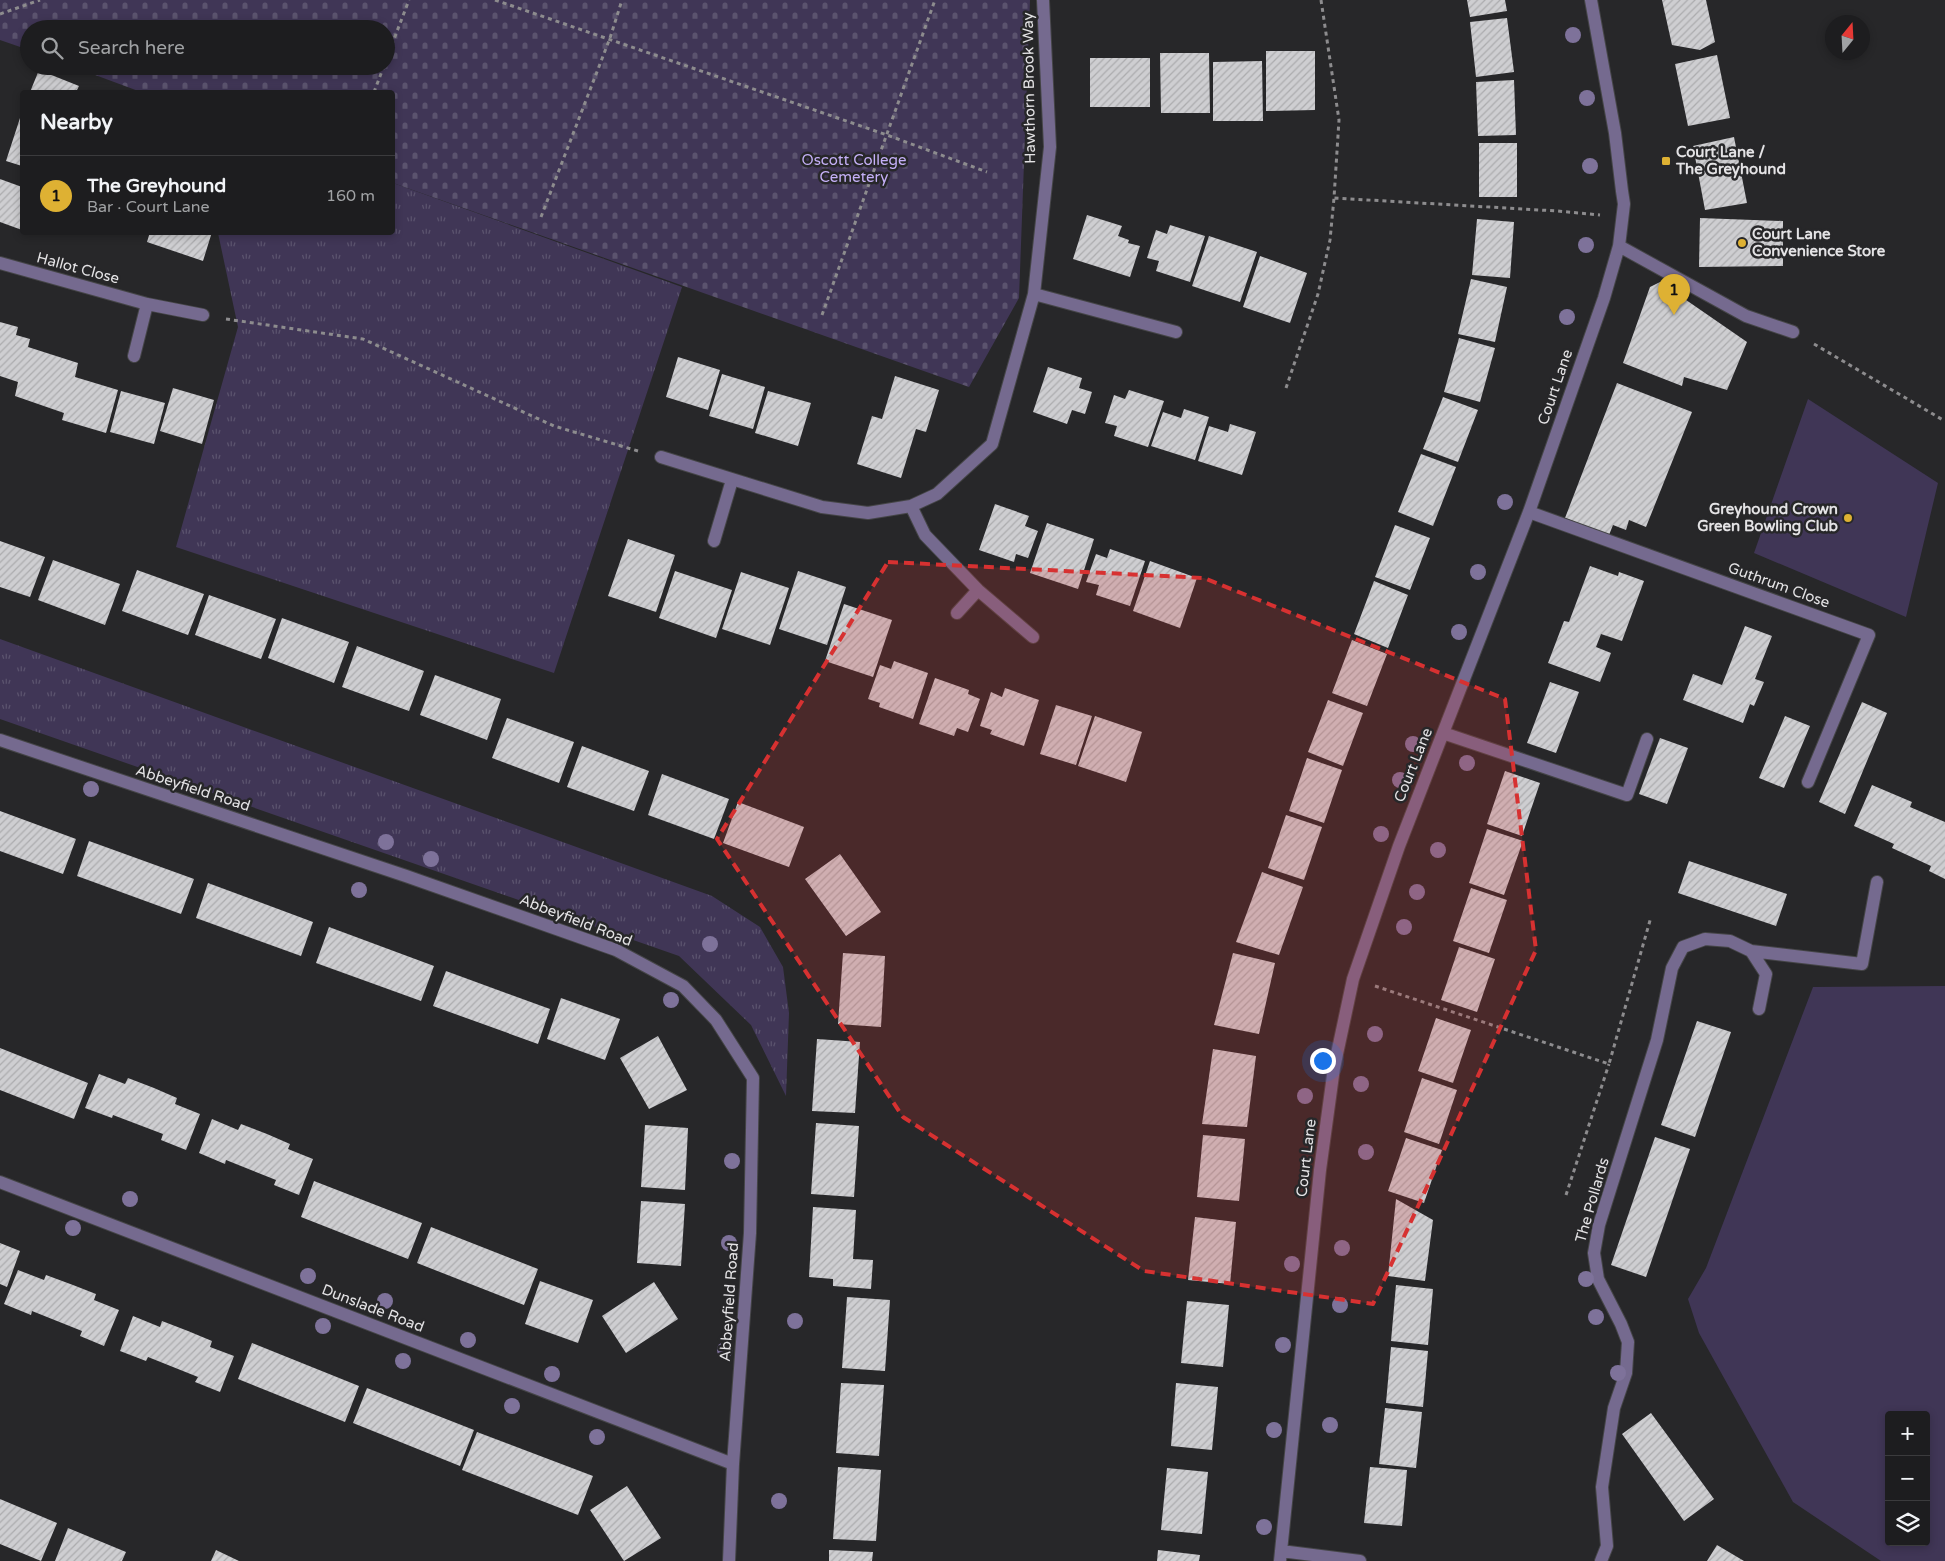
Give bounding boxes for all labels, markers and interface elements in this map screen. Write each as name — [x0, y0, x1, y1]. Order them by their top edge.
street label: Hawthorn Brook Way — [1019, 12, 1039, 164]
north arrow — [1825, 15, 1870, 60]
search box — [20, 20, 395, 75]
icon: search — [38, 34, 66, 62]
text: Search here — [78, 37, 185, 59]
text: Nearby — [40, 110, 113, 135]
place label: Court Lane / The Greyhound — [1675, 143, 1786, 179]
park label: Oscott College Cemetery — [802, 151, 906, 186]
marker: Court Lane / The Greyhound — [1660, 155, 1672, 167]
text: The Greyhound — [87, 175, 226, 197]
text: 1 — [51, 186, 61, 206]
text: 160 m — [326, 186, 375, 206]
text: Bar · Court Lane — [87, 197, 209, 217]
place label: Court Lane Convenience Store — [1752, 225, 1886, 260]
marker: Court Lane Convenience Store — [1736, 237, 1748, 249]
street label: Hallot Close — [35, 248, 121, 288]
pin: 1 — [1658, 274, 1690, 315]
street label: Court Lane — [1534, 347, 1576, 427]
place label: Greyhound Crown Green Bowling Club — [1697, 500, 1839, 536]
marker: Greyhound Crown Green Bowling Club — [1842, 512, 1854, 524]
street label: Guthrum Close — [1726, 558, 1832, 612]
street label: Court Lane — [1390, 725, 1436, 805]
street label: Abbeyfield Road — [133, 761, 253, 815]
street label: Abbeyfield Road — [517, 890, 635, 950]
your location — [1310, 1048, 1336, 1074]
street label: Court Lane — [1292, 1118, 1320, 1198]
street label: The Pollards — [1571, 1155, 1613, 1245]
street label: Abbeyfield Road — [716, 1242, 742, 1362]
street label: Dunslade Road — [319, 1280, 427, 1336]
map controls — [1885, 1411, 1930, 1546]
button: + — [1885, 1411, 1930, 1456]
button: − — [1885, 1456, 1930, 1501]
button: layers — [1885, 1501, 1930, 1546]

